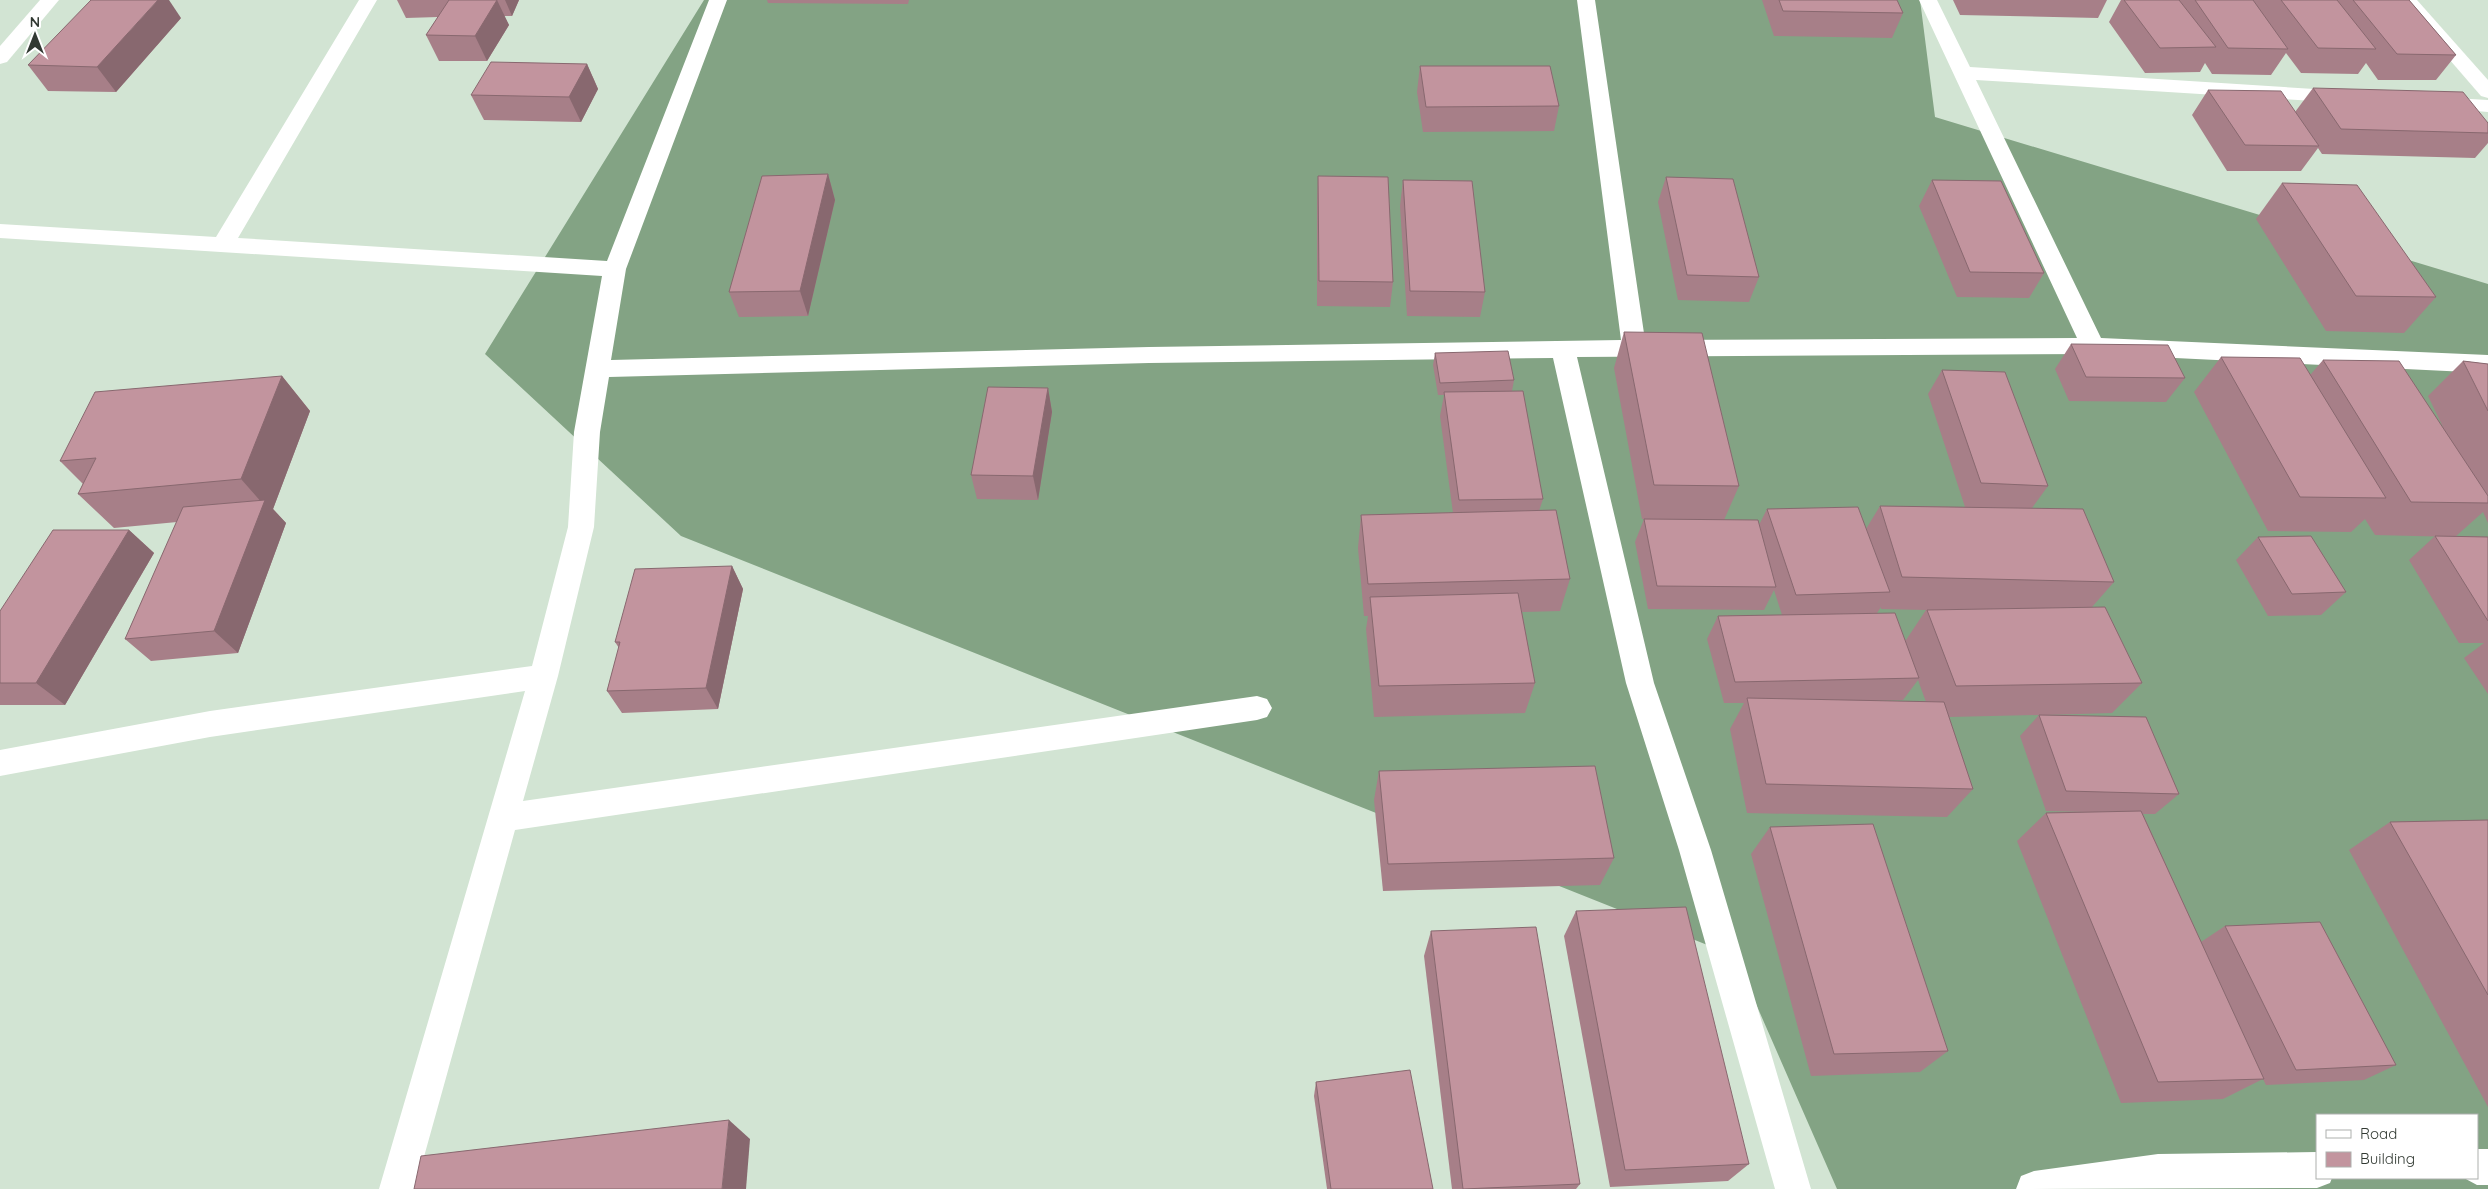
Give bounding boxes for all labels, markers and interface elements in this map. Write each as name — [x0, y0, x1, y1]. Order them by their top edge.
north arrow — [10, 10, 60, 60]
text: N — [30, 13, 40, 31]
legend — [2316, 1114, 2478, 1179]
text: Road — [2360, 1124, 2397, 1143]
text: Building — [2360, 1149, 2415, 1168]

